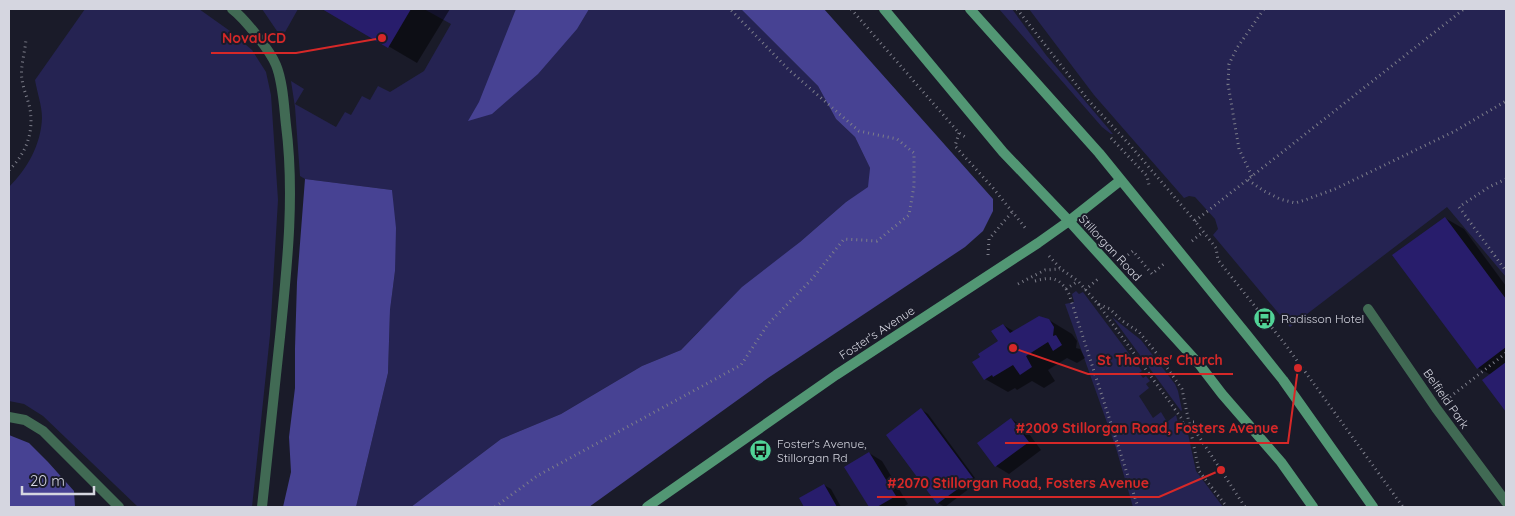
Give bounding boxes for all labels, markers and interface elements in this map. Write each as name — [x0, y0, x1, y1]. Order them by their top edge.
callout: NovaUCD — [211, 24, 296, 53]
text: NovaUCD — [222, 29, 286, 47]
street label: Stillorgan Road — [1076, 211, 1145, 284]
street label: Foster's Avenue — [836, 302, 918, 363]
bus stop icon: Radisson Hotel — [1253, 307, 1277, 331]
place label: Radisson Hotel — [1281, 311, 1364, 326]
callout: St Thomas' Church — [1088, 345, 1233, 374]
text: St Thomas' Church — [1097, 351, 1223, 369]
street label: Belfield Park — [1420, 366, 1473, 432]
callout: #2009 Stillorgan Road, Fosters Avenue — [1005, 414, 1288, 443]
text: #2009 Stillorgan Road, Fosters Avenue — [1016, 419, 1278, 437]
place label: Foster's Avenue, Stillorgan Rd — [777, 436, 867, 465]
bus stop icon: Foster's Avenue, Stillorgan Rd — [749, 439, 773, 463]
scale bar — [22, 464, 95, 496]
callout: #2070 Stillorgan Road, Fosters Avenue — [877, 468, 1159, 497]
text: 20 m — [30, 471, 65, 490]
text: #2070 Stillorgan Road, Fosters Avenue — [887, 474, 1149, 492]

